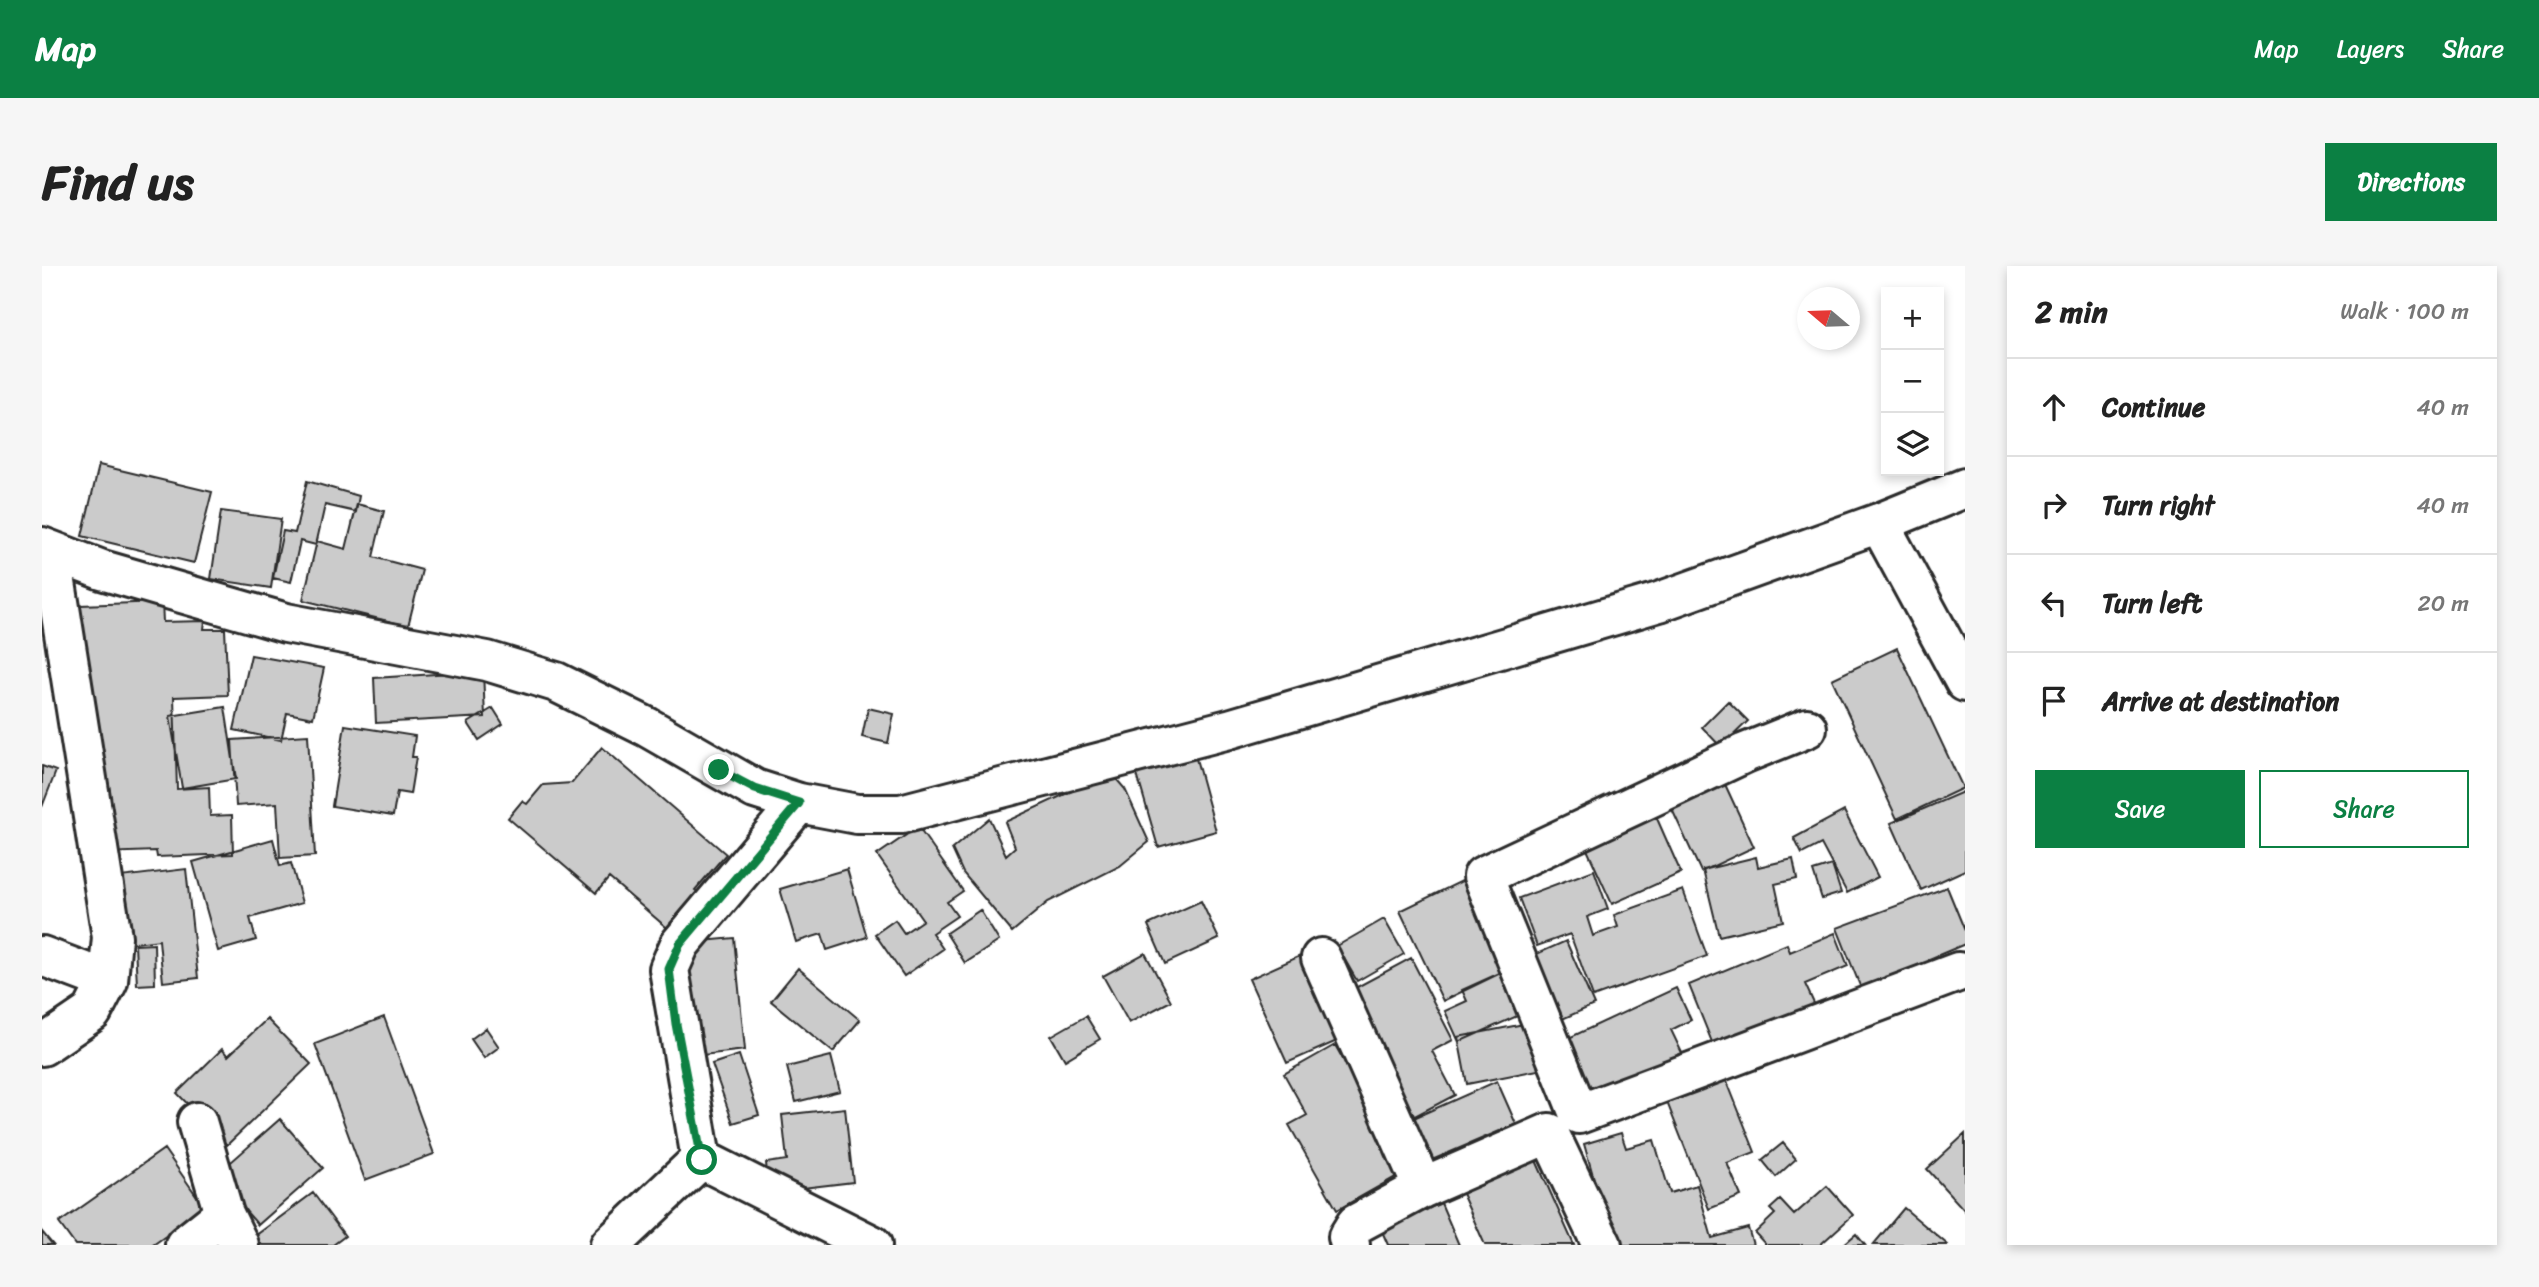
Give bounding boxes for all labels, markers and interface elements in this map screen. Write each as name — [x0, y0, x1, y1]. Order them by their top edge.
text: Map — [35, 20, 96, 78]
text: Map — [2254, 28, 2299, 70]
text: Layers — [2337, 28, 2404, 70]
text: Share — [2442, 28, 2504, 70]
text: Find us — [42, 139, 194, 226]
button: Directions — [2325, 143, 2497, 221]
text: 2 min — [2035, 285, 2108, 339]
north arrow — [1797, 287, 1860, 350]
map controls — [1881, 287, 1944, 476]
button: + — [1881, 287, 1944, 350]
text: Walk · 100 m — [2340, 291, 2469, 332]
button: − — [1881, 350, 1944, 413]
text: Continue — [2102, 384, 2205, 430]
text: 40 m — [2416, 387, 2469, 428]
icon: ahead — [2035, 388, 2073, 426]
button: layers — [1881, 413, 1944, 476]
text: Turn right — [2102, 482, 2215, 528]
text: 40 m — [2416, 485, 2469, 526]
icon: right — [2035, 486, 2073, 524]
text: Turn left — [2102, 580, 2202, 626]
text: 20 m — [2418, 583, 2469, 624]
icon: left — [2035, 584, 2073, 622]
text: Arrive at destination — [2102, 678, 2339, 724]
icon: arrive — [2035, 682, 2073, 720]
route end — [703, 754, 734, 785]
button: Save — [2035, 770, 2245, 848]
button: Share — [2259, 770, 2469, 848]
route start — [686, 1144, 717, 1175]

